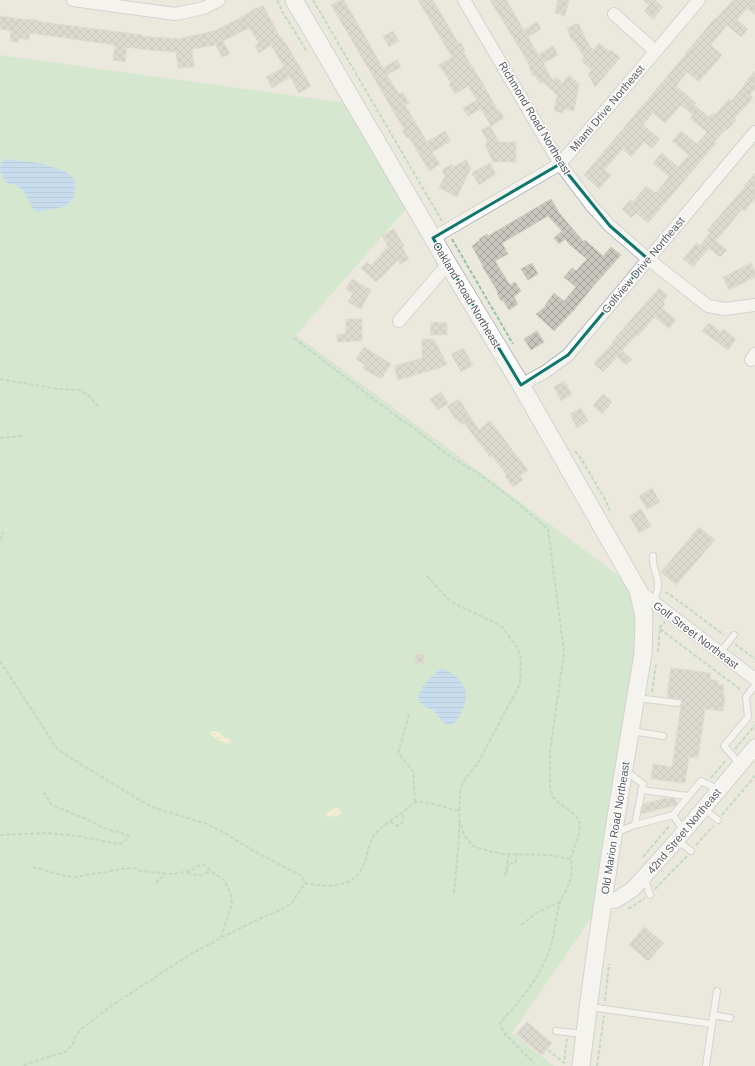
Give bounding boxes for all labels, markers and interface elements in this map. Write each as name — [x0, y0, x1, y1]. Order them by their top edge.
street label: Richmond Road Northeast — [496, 59, 574, 177]
street label: Miami Drive Northeast — [567, 62, 647, 154]
street label: Golfview Drive Northeast — [599, 215, 687, 315]
street label: Oakland Road Northeast — [431, 240, 503, 350]
street label: Golf Street Northeast — [651, 599, 741, 671]
street label: Old Marion Road Northeast — [599, 761, 631, 895]
street label: 42nd Street Northeast — [645, 786, 723, 876]

